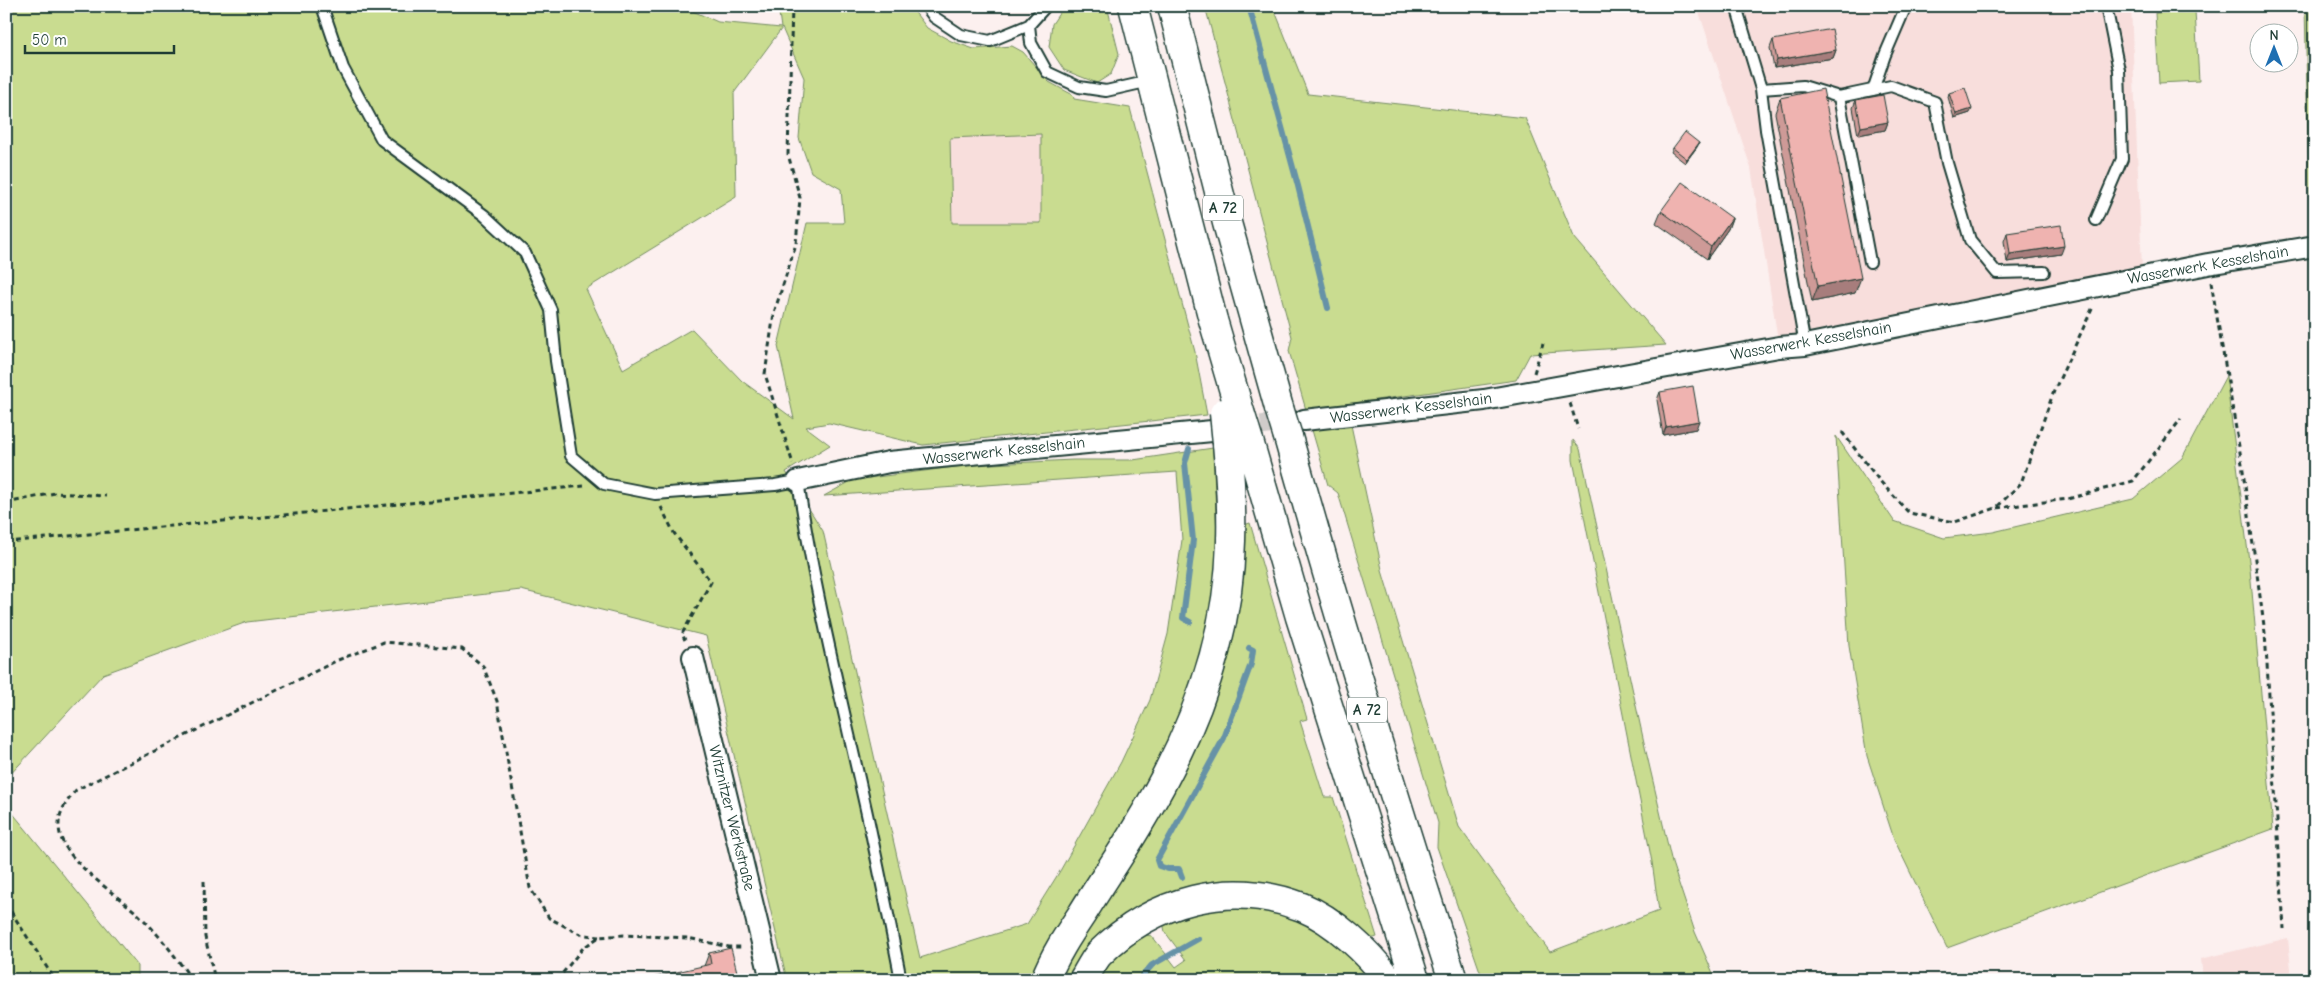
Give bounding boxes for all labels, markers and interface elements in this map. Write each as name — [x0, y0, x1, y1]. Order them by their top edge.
scale bar — [25, 22, 174, 54]
north arrow — [2248, 22, 2298, 72]
text: N — [2269, 27, 2279, 44]
text: 50 m — [32, 31, 67, 49]
road number: A 72 — [1203, 196, 1243, 220]
street label: Wasserwerk Kesselshain — [2126, 242, 2290, 288]
street label: Wasserwerk Kesselshain — [1729, 318, 1893, 364]
street label: Wasserwerk Kesselshain — [1329, 389, 1493, 427]
street label: Wasserwerk Kesselshain — [922, 434, 1086, 468]
road number: A 72 — [1347, 698, 1387, 722]
street label: Witznitzer Werkstraße — [705, 743, 759, 893]

